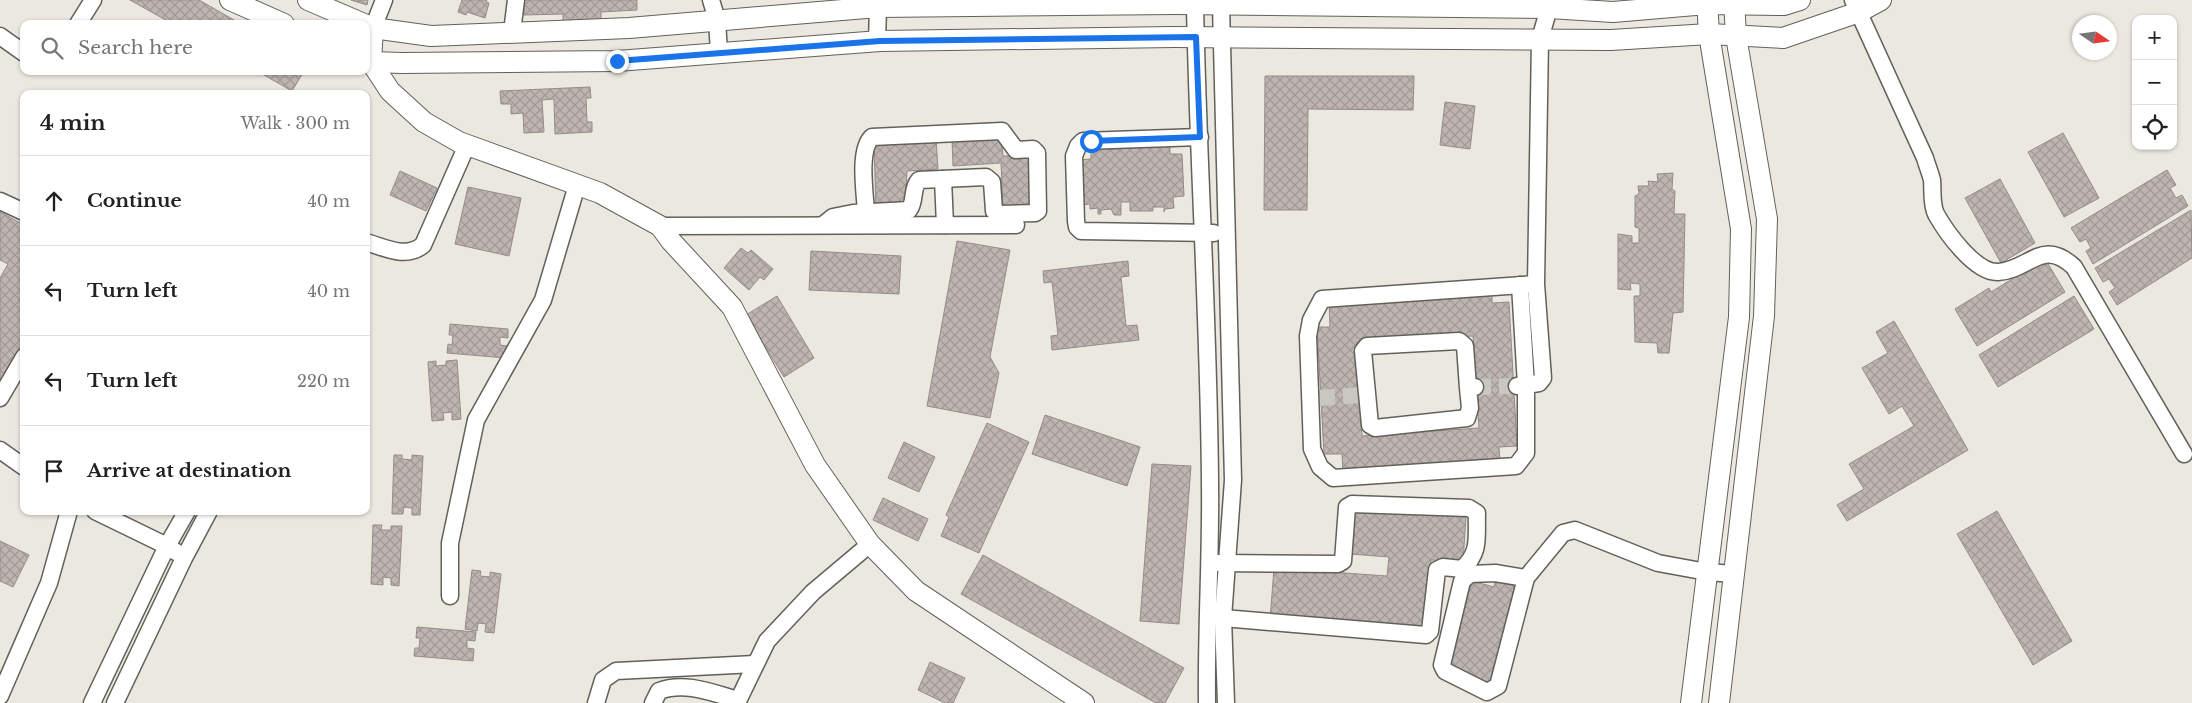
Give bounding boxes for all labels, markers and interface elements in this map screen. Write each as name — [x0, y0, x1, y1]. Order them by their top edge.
north arrow — [2072, 15, 2117, 60]
map controls — [2132, 15, 2177, 150]
button: + — [2132, 15, 2177, 60]
search box — [20, 20, 370, 75]
icon: search — [38, 34, 66, 62]
text: Search here — [78, 36, 193, 59]
route end — [606, 50, 629, 73]
button: − — [2132, 60, 2177, 105]
button: locate — [2132, 105, 2177, 150]
text: 4 min — [40, 110, 106, 136]
text: Walk · 300 m — [241, 113, 350, 133]
route start — [1080, 130, 1103, 153]
icon: ahead — [40, 187, 68, 215]
text: Continue — [87, 189, 182, 212]
text: 40 m — [307, 191, 350, 211]
icon: left — [40, 277, 68, 305]
text: Turn left — [87, 279, 178, 302]
text: 40 m — [307, 281, 350, 301]
icon: left — [40, 367, 68, 395]
text: Turn left — [87, 369, 178, 392]
text: 220 m — [297, 371, 350, 391]
icon: arrive — [40, 457, 68, 485]
text: Arrive at destination — [87, 459, 291, 482]

